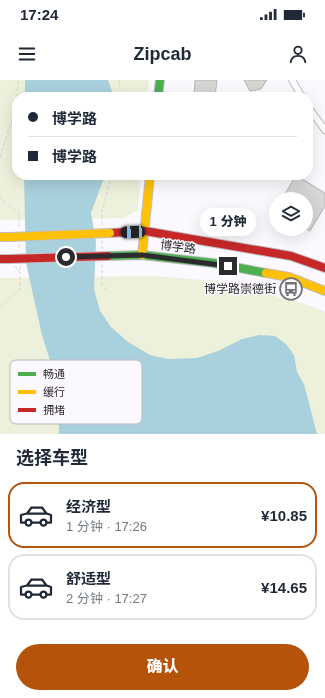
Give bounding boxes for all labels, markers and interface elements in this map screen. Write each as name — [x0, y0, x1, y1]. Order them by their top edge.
text: 17:24 — [20, 6, 58, 23]
icon: menu — [16, 43, 38, 65]
icon: person — [287, 43, 309, 65]
text: Zipcab — [133, 44, 192, 64]
text: 博学路 — [52, 110, 97, 127]
text: 博学路 — [52, 148, 97, 165]
map controls — [269, 192, 313, 236]
button: layers — [269, 192, 313, 236]
callout: 1 分钟 — [200, 208, 256, 236]
text: 1 分钟 — [210, 214, 246, 229]
car — [121, 226, 145, 238]
street label: 博学路 — [159, 238, 197, 256]
route start — [57, 248, 75, 266]
route end — [219, 257, 237, 275]
bus stop icon: 博学路崇德街 — [278, 276, 304, 302]
place label: 博学路崇德街 — [204, 282, 276, 296]
legend — [10, 360, 142, 424]
text: 畅通 — [43, 368, 65, 380]
text: 缓行 — [43, 386, 65, 398]
text: 拥堵 — [43, 404, 65, 416]
text: 选择车型 — [16, 448, 88, 468]
icon: car — [18, 497, 54, 533]
text: 经济型 — [66, 498, 111, 515]
text: ¥10.85 — [261, 507, 307, 524]
text: 1 分钟 · 17:26 — [66, 519, 147, 534]
icon: car — [18, 569, 54, 605]
text: 舒适型 — [66, 570, 111, 587]
text: ¥14.65 — [261, 579, 307, 596]
text: 2 分钟 · 17:27 — [66, 591, 147, 606]
button: 确认 — [16, 644, 309, 690]

